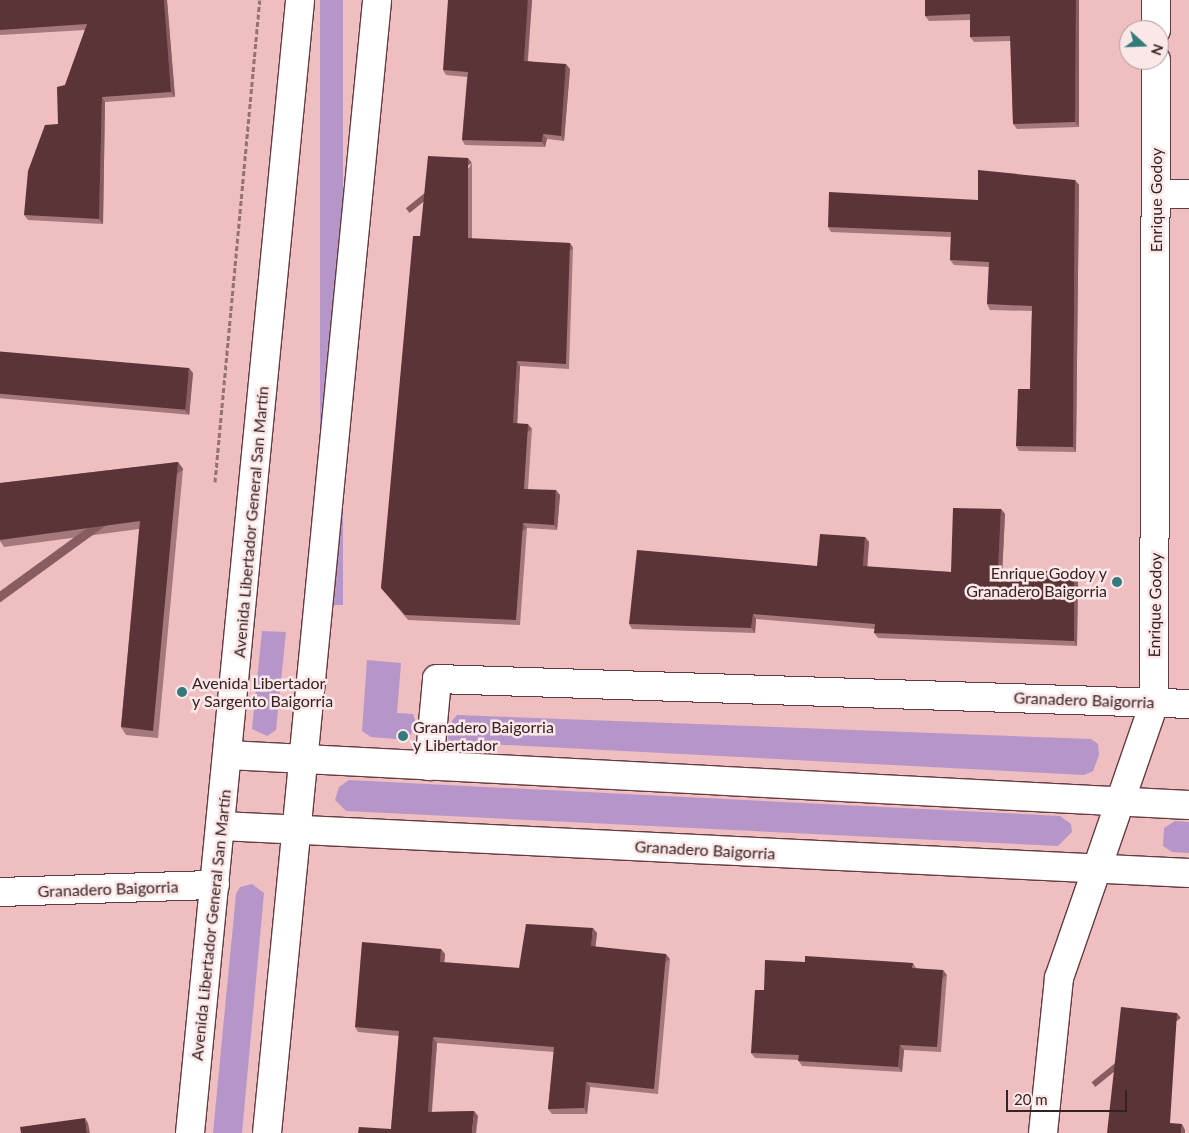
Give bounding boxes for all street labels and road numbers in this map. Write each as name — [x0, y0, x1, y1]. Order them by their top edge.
street label: Enrique Godoy — [1146, 148, 1166, 252]
street label: Avenida Libertador General San Martín — [230, 385, 272, 659]
street label: Enrique Godoy — [1144, 552, 1166, 658]
street label: Granadero Baigorria — [1013, 688, 1155, 712]
street label: Avenida Libertador General San Martín — [187, 788, 235, 1062]
street label: Granadero Baigorria — [634, 837, 776, 863]
street label: Granadero Baigorria — [37, 877, 179, 901]

